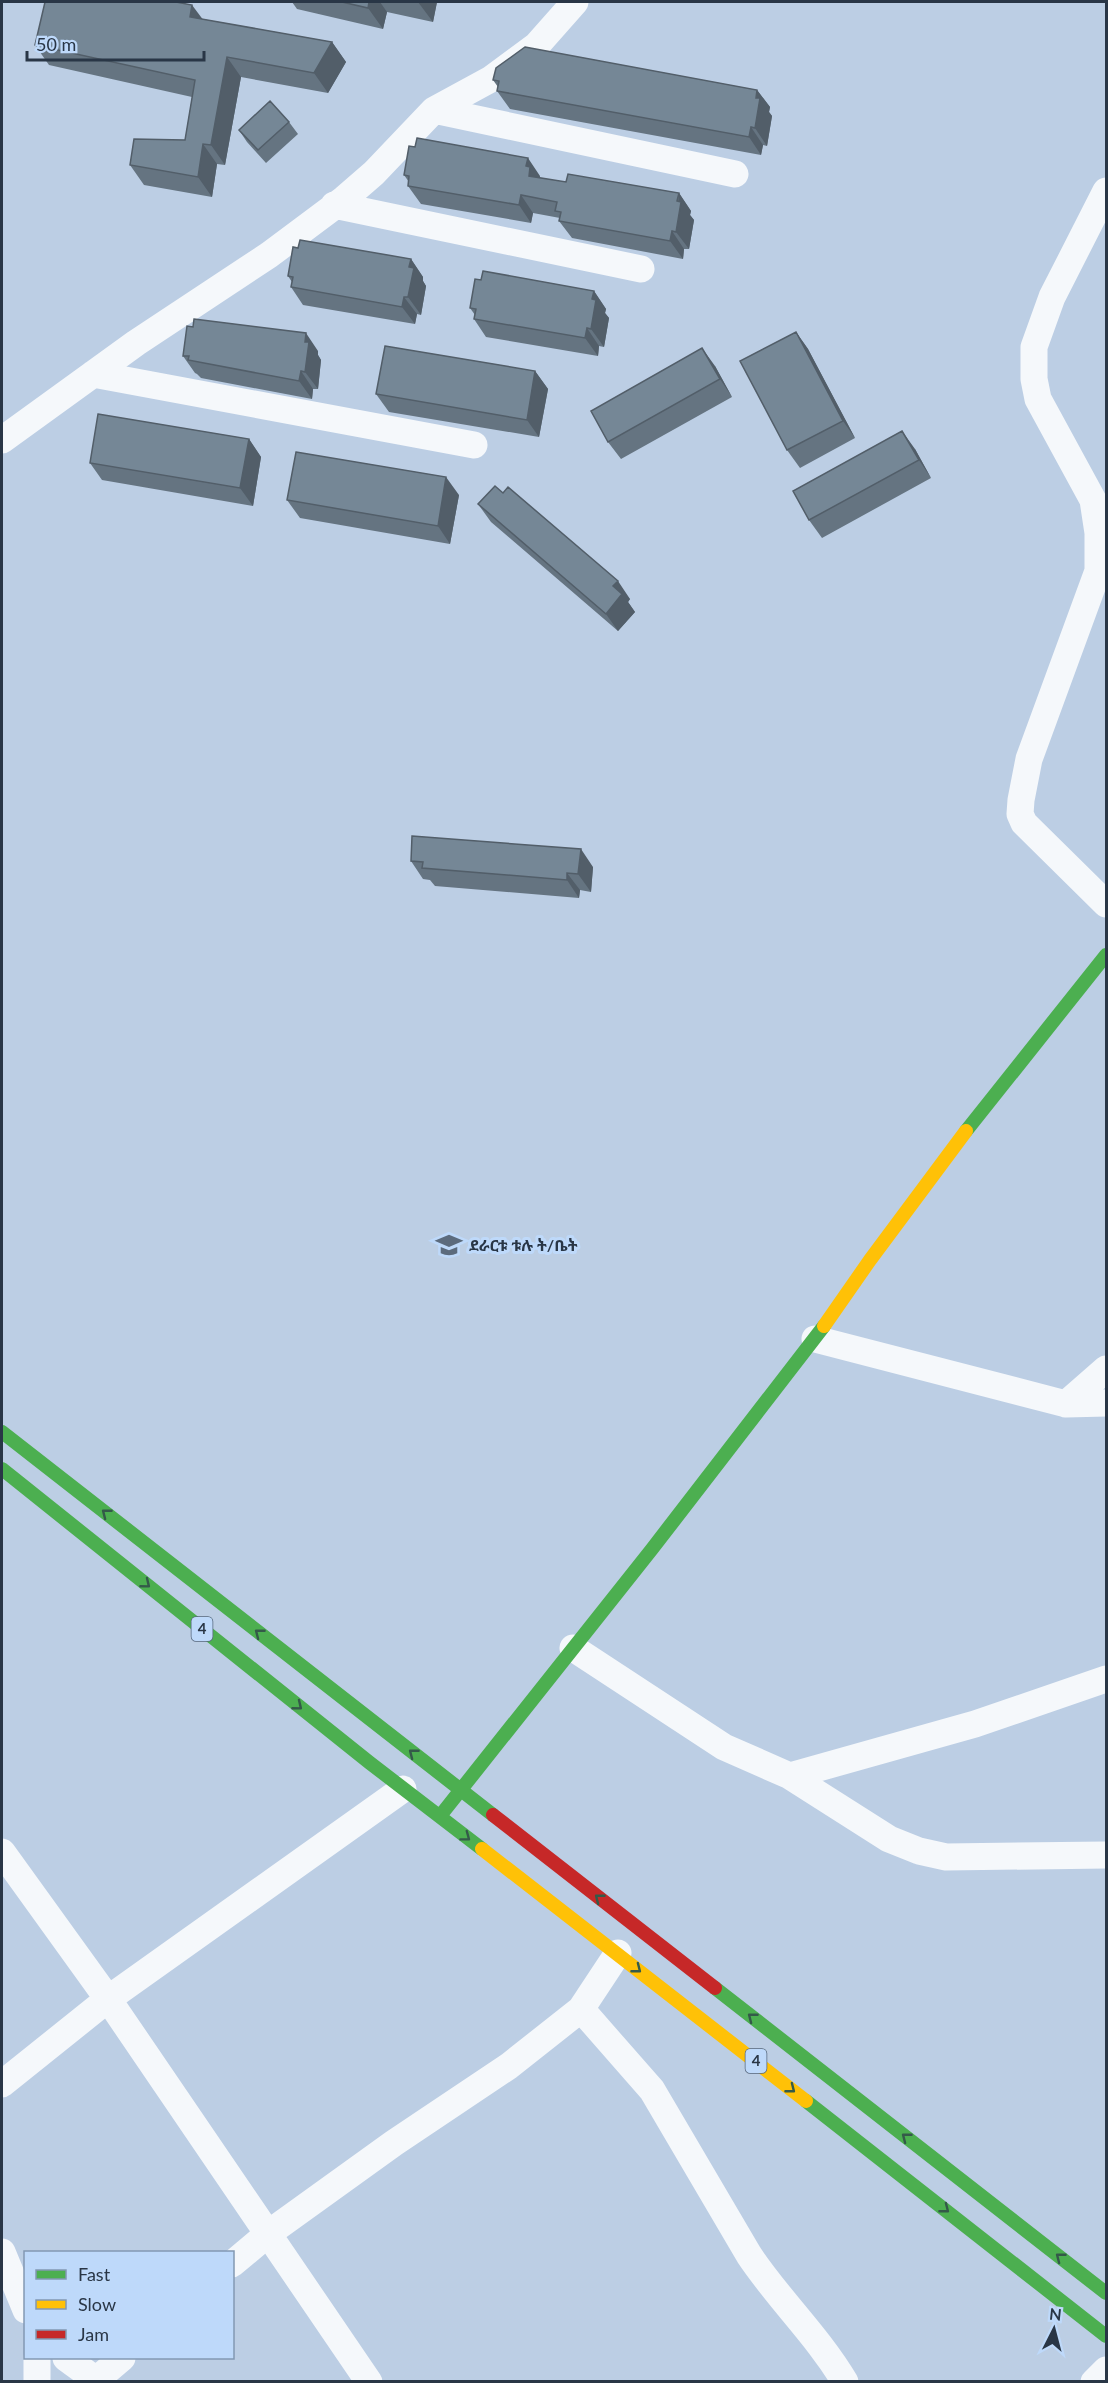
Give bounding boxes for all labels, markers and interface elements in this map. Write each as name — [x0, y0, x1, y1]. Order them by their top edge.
scale bar — [27, 24, 204, 62]
text: 50 m — [36, 33, 76, 55]
school or university icon: ደራርቱ ቱሉ ት/ቤት — [434, 1230, 464, 1260]
place label: ደራርቱ ቱሉ ት/ቤት — [469, 1235, 578, 1254]
one-way arrow — [101, 1510, 112, 1521]
one-way arrow — [139, 1577, 150, 1588]
road number: 4 — [192, 1617, 212, 1641]
one-way arrow — [255, 1630, 266, 1641]
one-way arrow — [291, 1698, 302, 1709]
one-way arrow — [409, 1750, 420, 1761]
one-way arrow — [459, 1830, 470, 1841]
one-way arrow — [594, 1894, 605, 1905]
one-way arrow — [631, 1961, 642, 1972]
one-way arrow — [748, 2014, 759, 2025]
road number: 4 — [746, 2049, 766, 2073]
one-way arrow — [784, 2081, 795, 2092]
one-way arrow — [902, 2134, 913, 2145]
one-way arrow — [938, 2201, 949, 2212]
legend — [24, 2251, 234, 2359]
one-way arrow — [1056, 2253, 1067, 2264]
text: Fast — [78, 2263, 111, 2285]
text: Slow — [78, 2293, 116, 2315]
north arrow — [1024, 2299, 1084, 2359]
text: N — [1048, 2303, 1063, 2324]
text: Jam — [78, 2323, 109, 2345]

